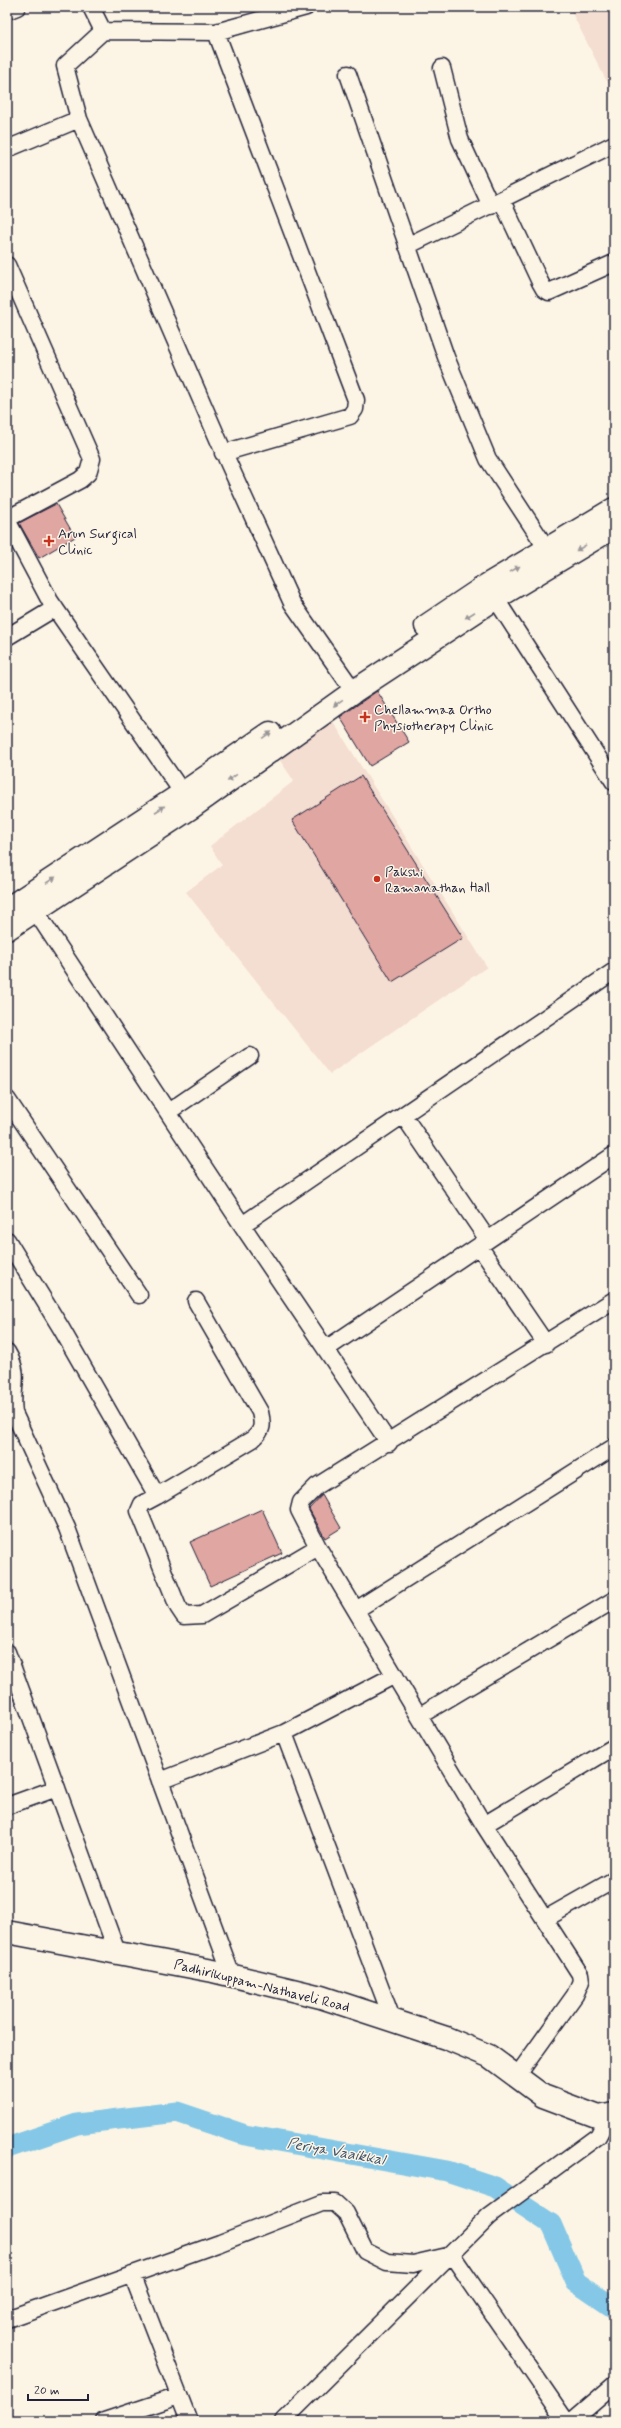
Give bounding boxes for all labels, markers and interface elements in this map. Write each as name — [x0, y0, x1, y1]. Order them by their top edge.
place label: Arun Surgical Clinic — [58, 525, 137, 559]
marker: Arun Surgical Clinic — [43, 535, 55, 547]
one-way arrow — [575, 544, 587, 551]
one-way arrow — [509, 565, 521, 572]
one-way arrow — [464, 612, 476, 619]
one-way arrow — [333, 698, 343, 706]
place label: Chellammaa Ortho Physiotherapy Clinic — [374, 701, 494, 735]
marker: Chellammaa Ortho Physiotherapy Clinic — [359, 711, 371, 723]
one-way arrow — [262, 731, 272, 739]
one-way arrow — [227, 774, 238, 782]
one-way arrow — [154, 805, 166, 812]
place label: Pakshi Ramanathan Hall — [385, 863, 490, 897]
marker: Pakshi Ramanathan Hall — [372, 874, 382, 884]
one-way arrow — [46, 876, 56, 884]
street label: Padhirikuppam-Nathaveli Road — [172, 1955, 351, 2017]
water label: Periya Vaaikkal — [285, 2134, 388, 2171]
scale bar — [28, 2376, 88, 2402]
text: 20 m — [34, 2383, 60, 2399]

